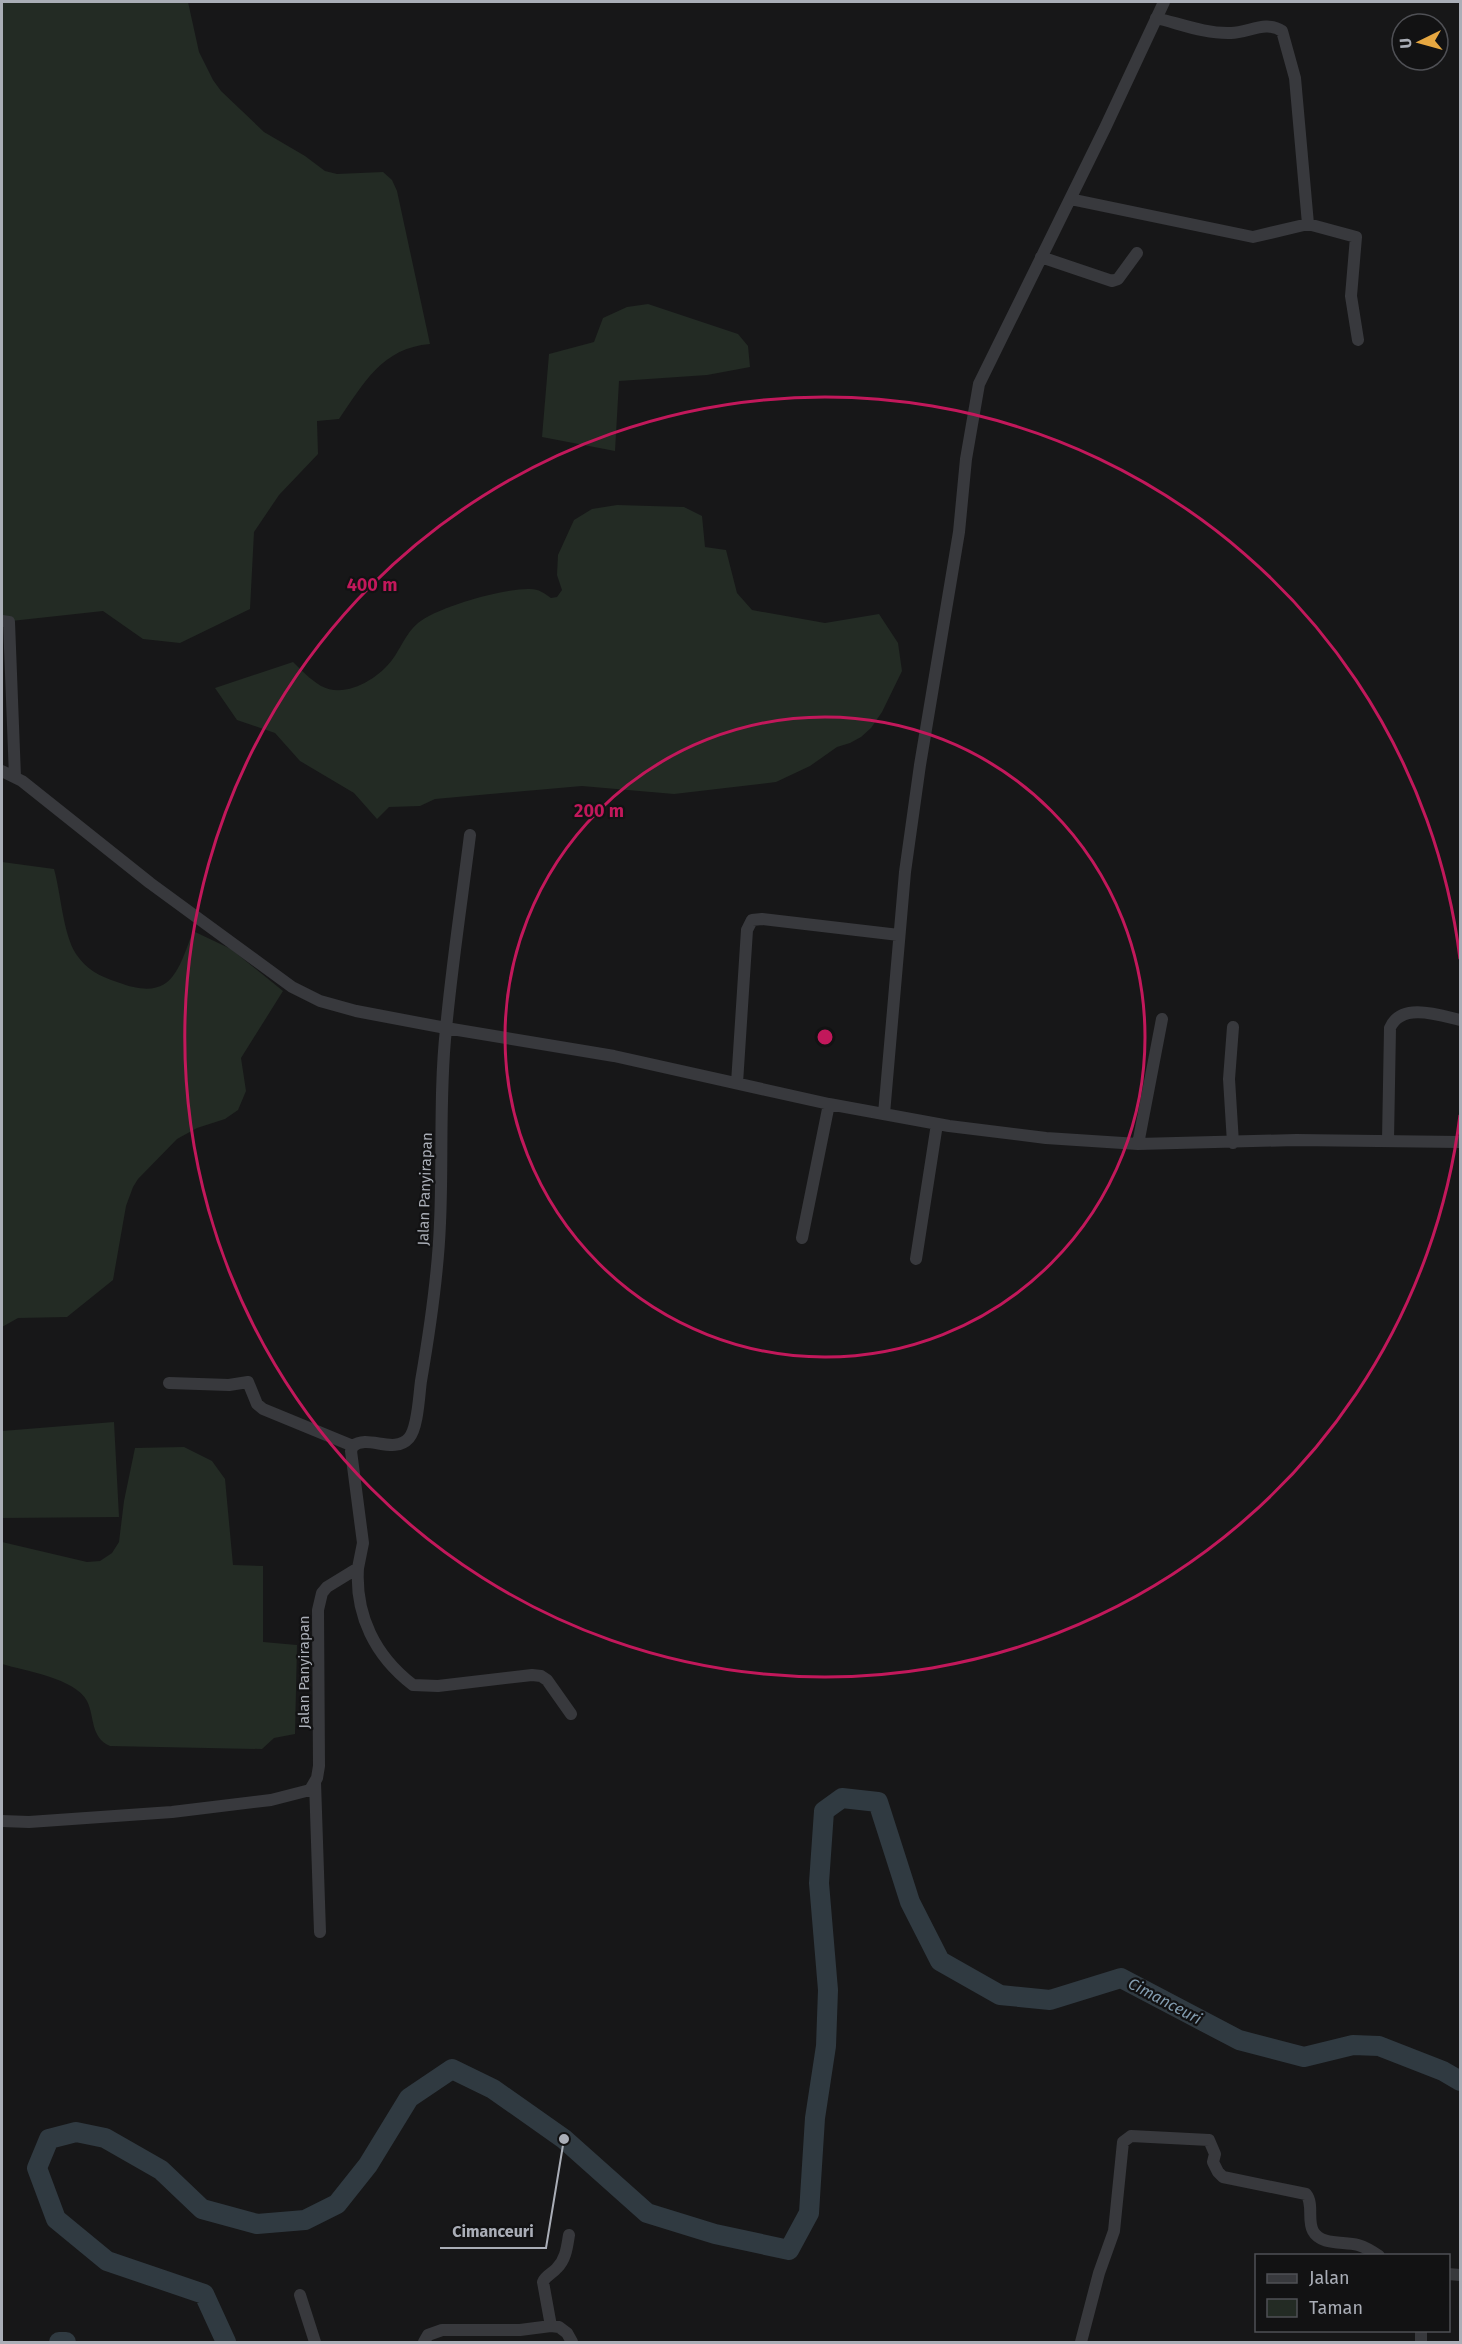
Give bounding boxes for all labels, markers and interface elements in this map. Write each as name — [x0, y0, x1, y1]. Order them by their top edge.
north arrow — [1390, 12, 1450, 72]
text: U — [1396, 37, 1415, 49]
text: 400 m — [347, 574, 397, 596]
text: 200 m — [574, 800, 624, 822]
centre of rings — [815, 1027, 835, 1047]
street label: Jalan Panyirapan — [414, 1132, 436, 1246]
street label: Jalan Panyirapan — [295, 1615, 313, 1729]
water label: Cimanceuri — [1125, 1974, 1206, 2029]
callout: Cimanceuri — [440, 2214, 546, 2248]
text: Cimanceuri — [452, 2222, 534, 2241]
legend — [1255, 2254, 1450, 2332]
text: Jalan — [1309, 2267, 1350, 2289]
text: Taman — [1309, 2297, 1363, 2319]

